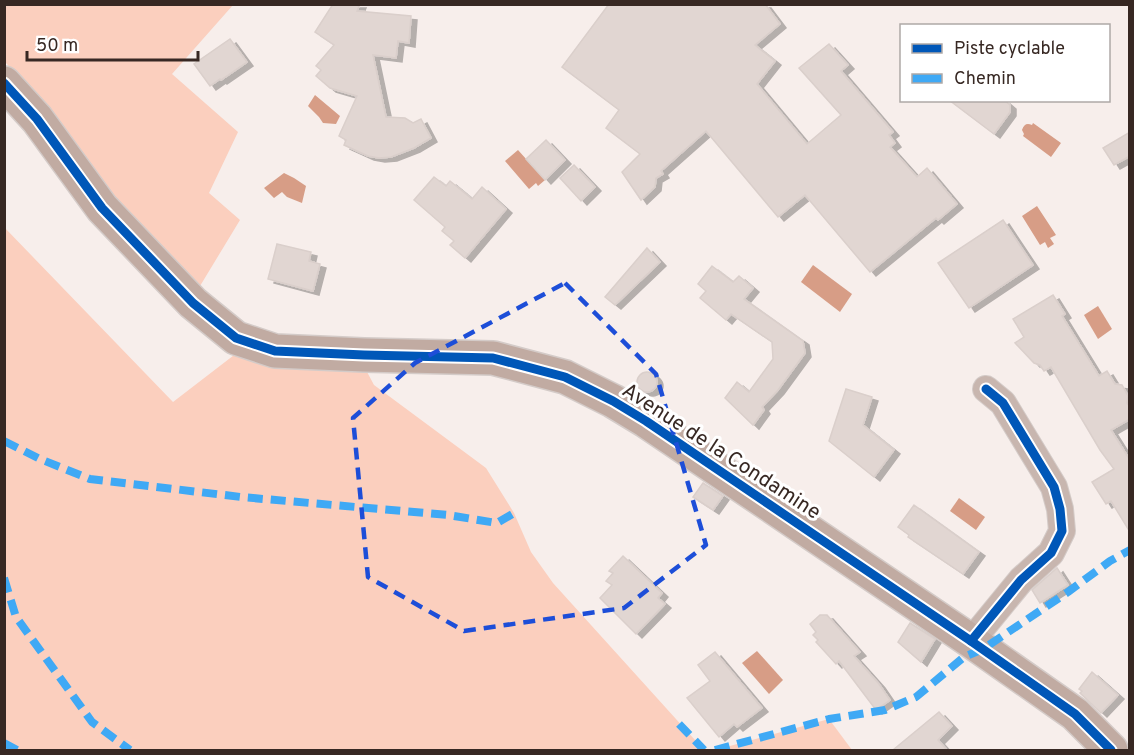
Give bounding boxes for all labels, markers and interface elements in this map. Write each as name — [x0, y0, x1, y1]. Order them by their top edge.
scale bar — [27, 24, 198, 62]
legend — [900, 24, 1110, 102]
text: 50 m — [36, 35, 78, 58]
text: Piste cyclable — [954, 38, 1065, 61]
text: Chemin — [954, 68, 1016, 91]
street label: Avenue de la Condamine — [616, 378, 826, 526]

